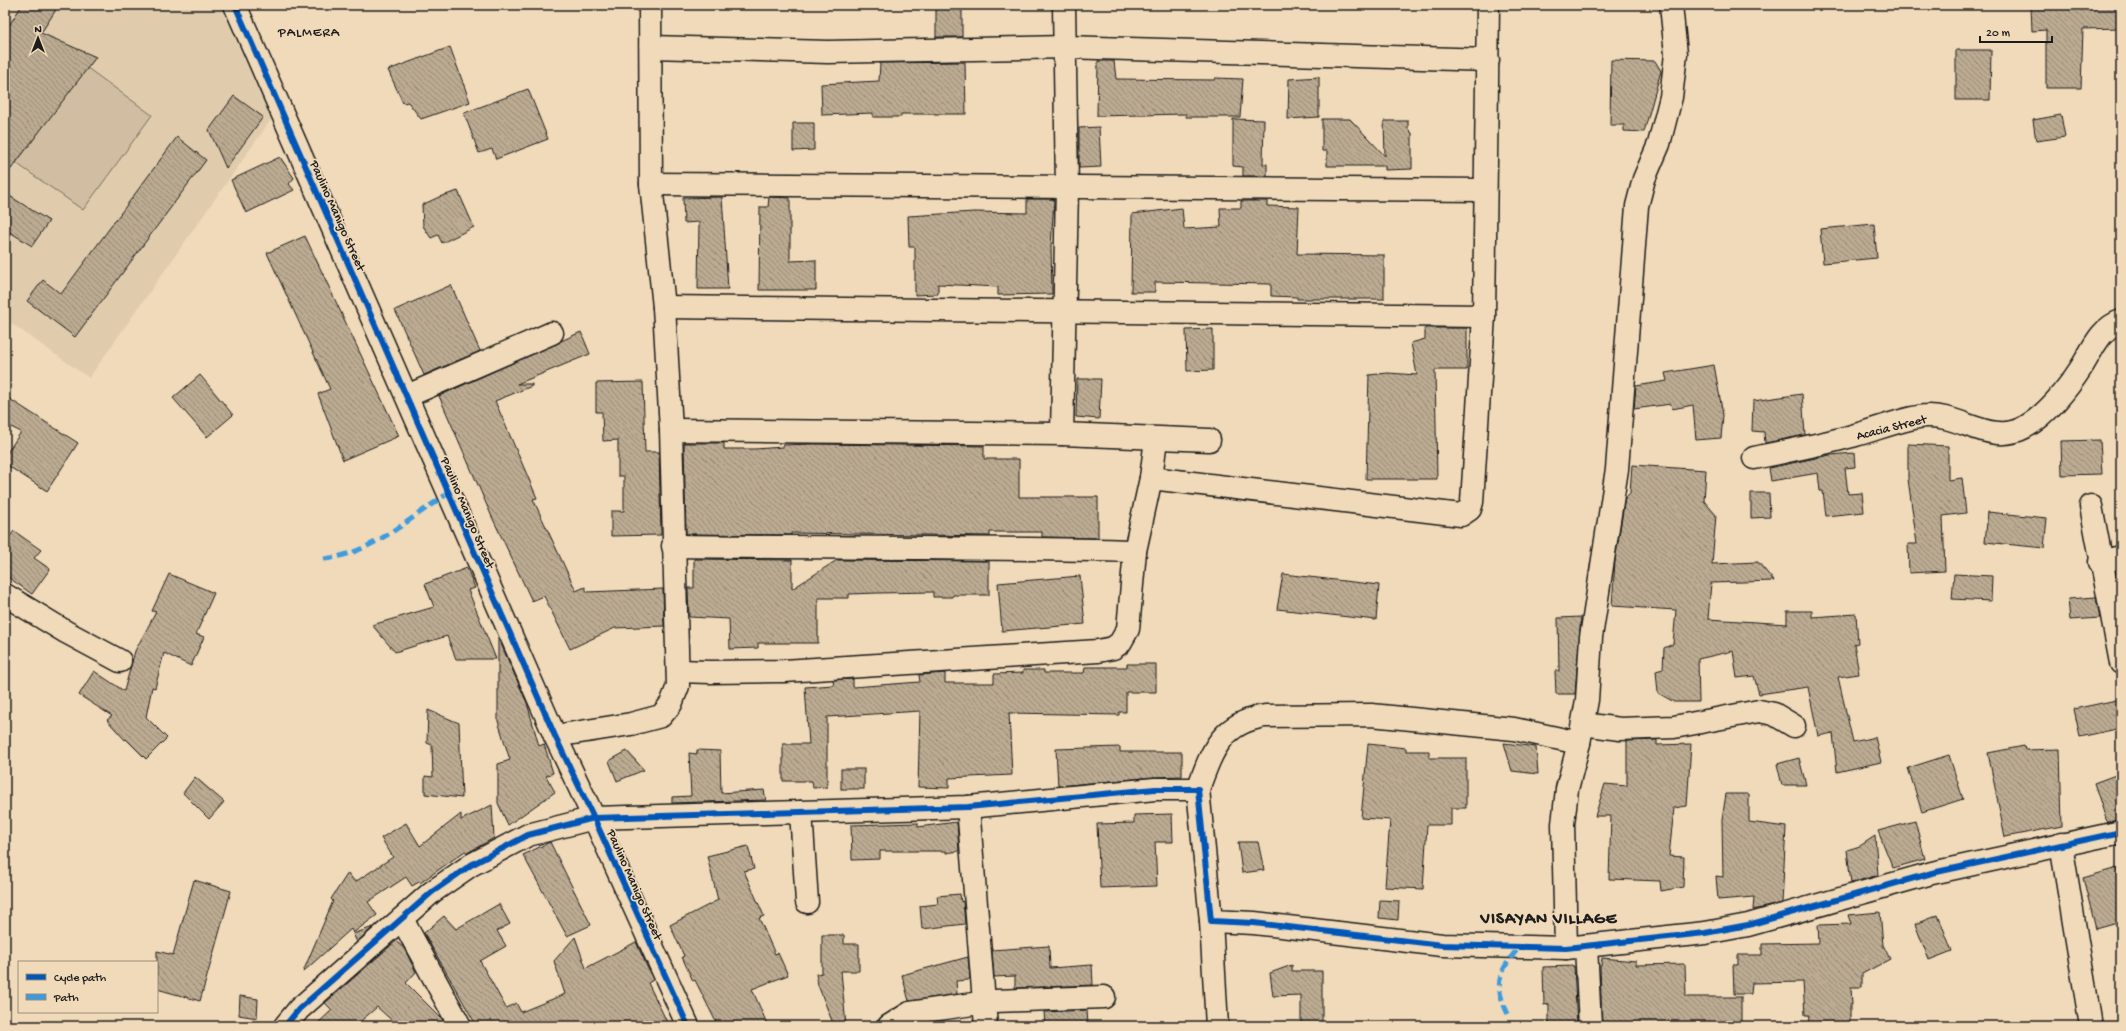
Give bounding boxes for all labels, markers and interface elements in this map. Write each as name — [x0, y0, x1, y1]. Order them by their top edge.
north arrow — [18, 18, 58, 58]
scale bar — [1980, 18, 2052, 44]
text: N — [34, 24, 42, 36]
district label: PALMERA — [277, 25, 340, 42]
text: 20 m — [1986, 27, 2011, 41]
street label: Paulino Manigo Street — [305, 158, 369, 275]
street label: Acacia Street — [1855, 412, 1930, 444]
street label: Paulino Manigo Street — [436, 454, 498, 572]
street label: Paulino Manigo Street — [602, 827, 666, 944]
district label: VISAYAN VILLAGE — [1480, 910, 1618, 930]
legend — [18, 961, 158, 1013]
text: Cycle path — [54, 972, 107, 986]
text: Path — [53, 992, 79, 1006]

